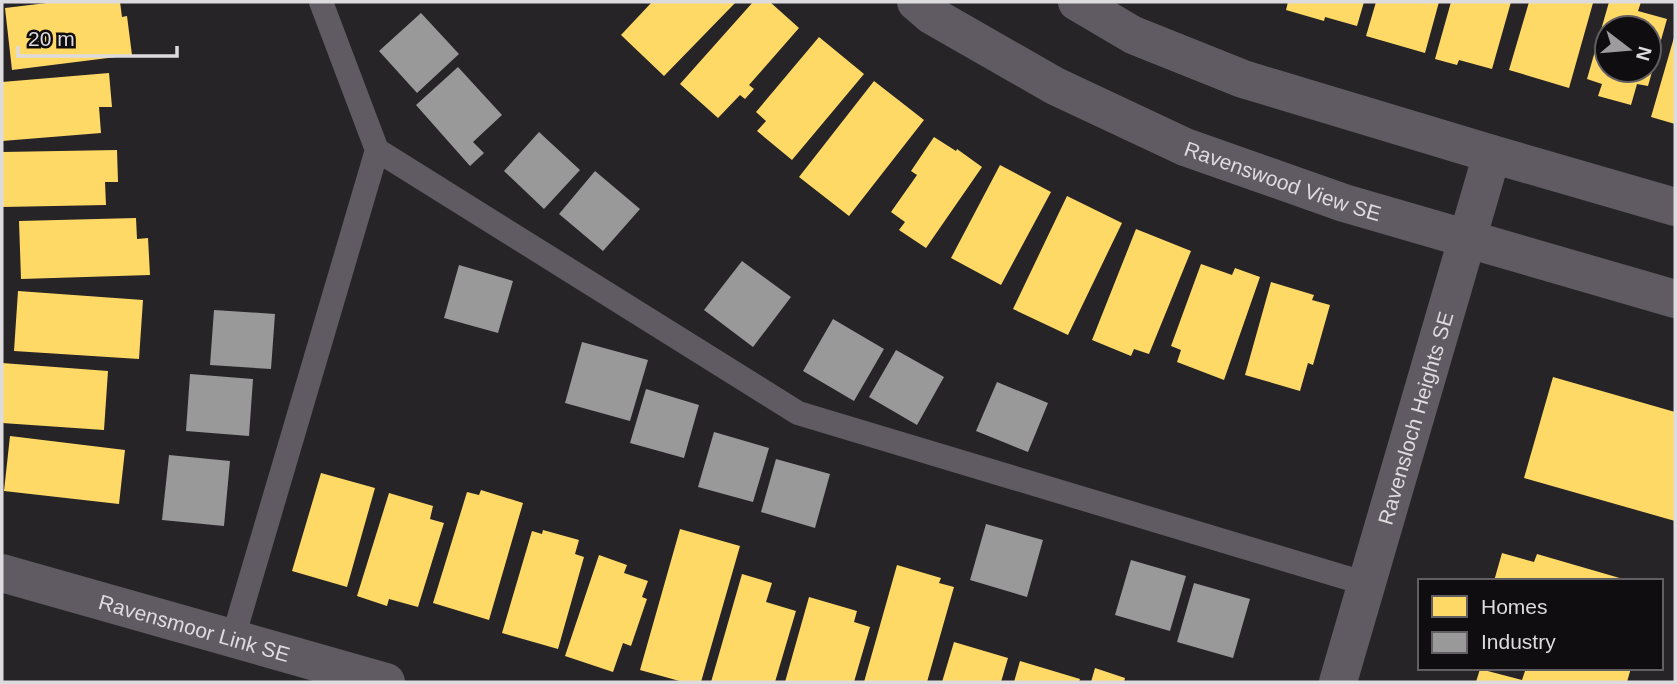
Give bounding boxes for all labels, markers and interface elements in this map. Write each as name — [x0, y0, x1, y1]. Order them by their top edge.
scale bar — [18, 14, 177, 58]
north arrow — [1593, 14, 1663, 84]
text: 20 m — [28, 27, 75, 50]
text: N — [1632, 44, 1656, 63]
street label: Ravenswood View SE — [1182, 136, 1384, 225]
street label: Ravensloch Heights SE — [1373, 309, 1457, 527]
legend — [1418, 579, 1663, 670]
street label: Ravensmoor Link SE — [96, 590, 292, 666]
text: Homes — [1481, 595, 1548, 618]
text: Industry — [1481, 630, 1556, 653]

